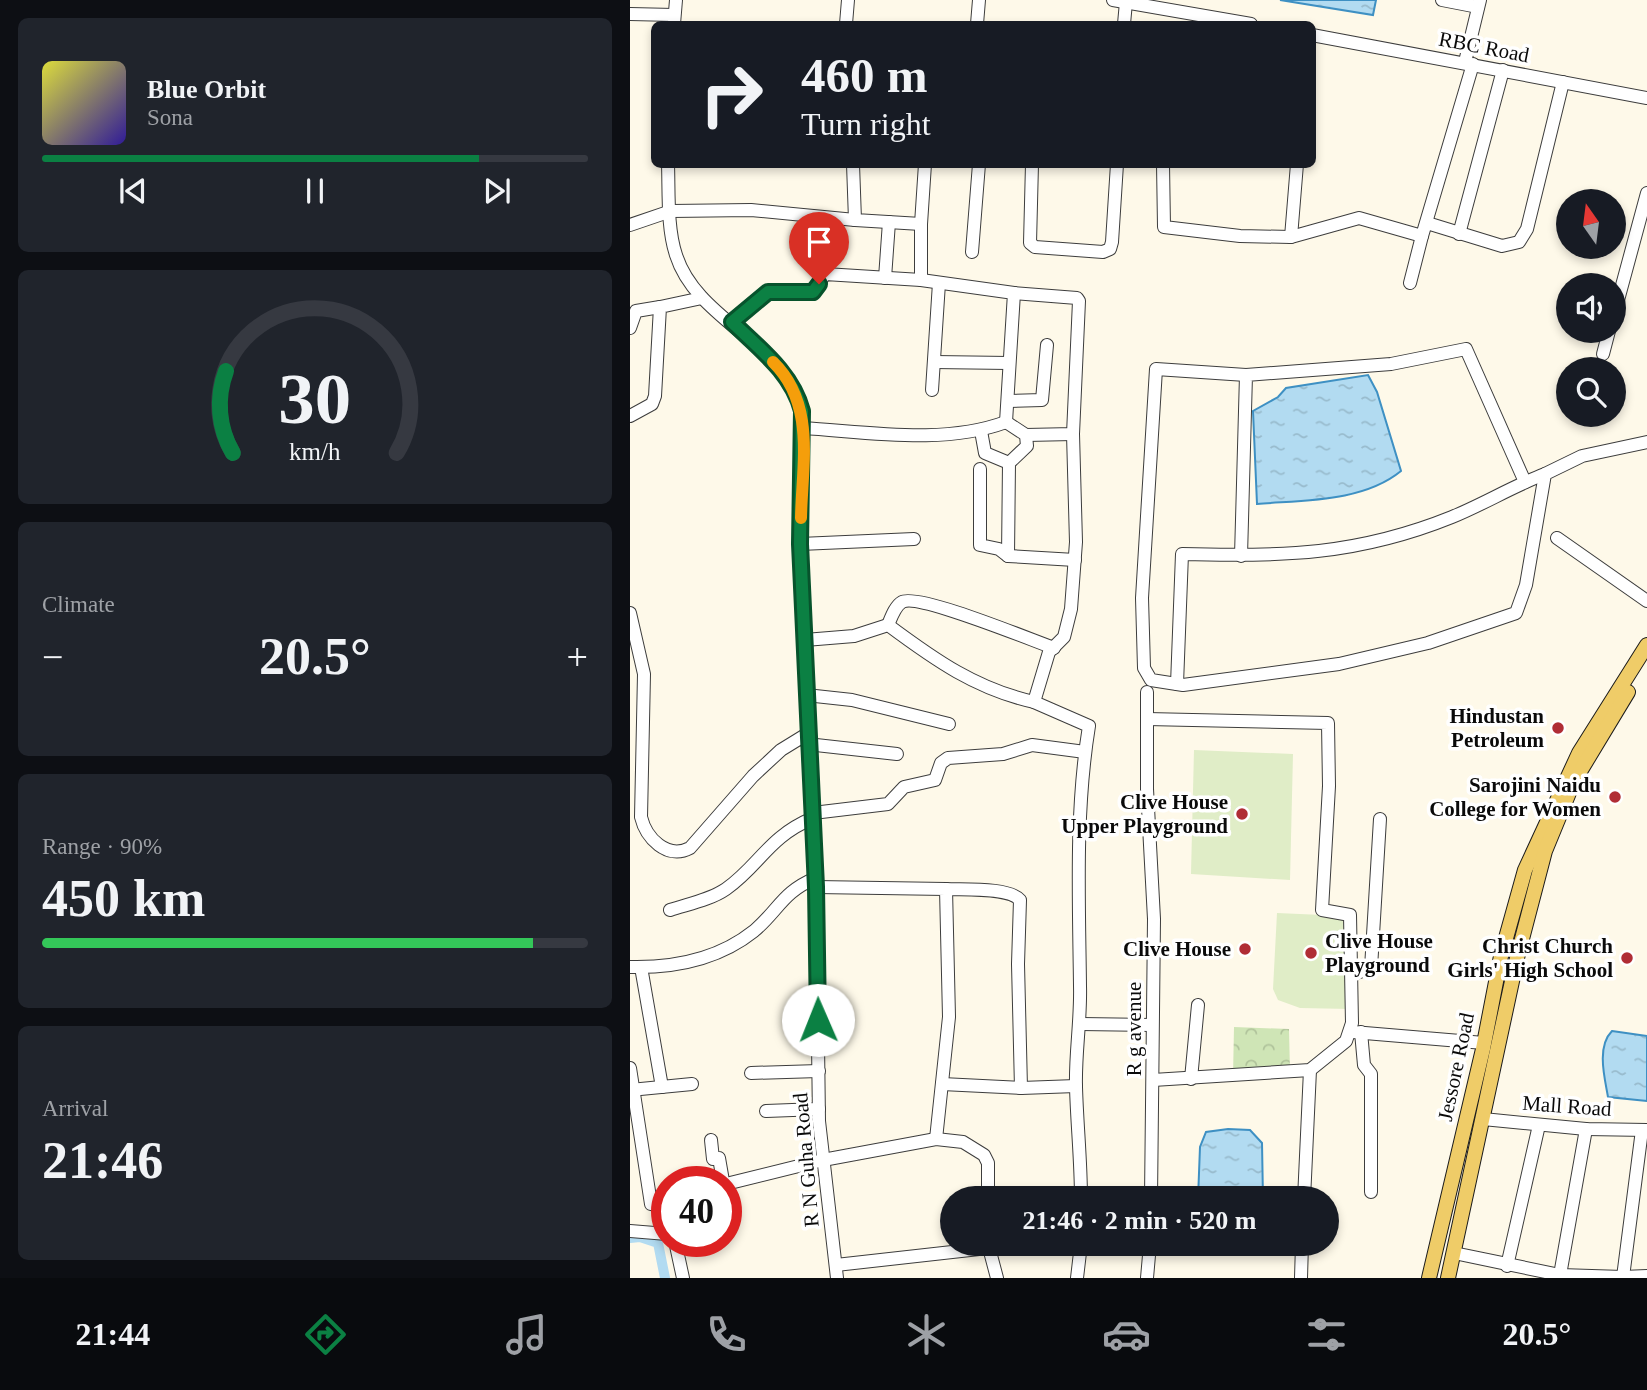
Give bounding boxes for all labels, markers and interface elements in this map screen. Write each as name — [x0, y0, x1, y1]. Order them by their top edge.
street label: RBC Road — [1437, 26, 1532, 68]
text: 460 m — [801, 48, 928, 103]
icon: right — [686, 49, 777, 140]
text: Blue Orbit — [147, 75, 266, 104]
text: Sona — [147, 105, 193, 130]
text: Turn right — [801, 106, 931, 142]
icon: previous — [114, 172, 152, 210]
icon: pause — [296, 172, 334, 210]
icon: next — [478, 172, 516, 210]
north arrow — [1556, 189, 1626, 259]
map controls — [1556, 189, 1626, 427]
pin — [789, 212, 849, 284]
icon: arrive — [800, 223, 838, 261]
button: sound — [1556, 273, 1626, 343]
button: search — [1556, 357, 1626, 427]
text: 30 — [279, 358, 351, 439]
text: km/h — [289, 438, 341, 465]
text: Climate — [42, 592, 115, 617]
text: 20.5° — [259, 628, 371, 685]
text: − — [42, 636, 63, 678]
text: + — [567, 636, 588, 678]
place label: Hindustan Petroleum — [1449, 704, 1544, 752]
marker: Hindustan Petroleum — [1550, 720, 1566, 736]
place label: Sarojini Naidu College for Women — [1429, 773, 1601, 821]
marker: Sarojini Naidu College for Women — [1607, 789, 1623, 805]
place label: Clive House Upper Playground — [1061, 790, 1228, 838]
marker: Clive House Upper Playground — [1234, 806, 1250, 822]
text: Range · 90% — [42, 834, 162, 859]
text: 450 km — [42, 870, 205, 927]
place label: Clive House Playground — [1325, 929, 1433, 977]
place label: Christ Church Girls' High School — [1447, 934, 1613, 982]
place label: Clive House — [1123, 937, 1231, 961]
marker: Clive House — [1237, 941, 1253, 957]
marker: Clive House Playground — [1303, 945, 1319, 961]
marker: Christ Church Girls' High School — [1619, 950, 1635, 966]
street label: R g avenue — [1122, 982, 1146, 1076]
position arrow — [781, 983, 855, 1057]
street label: Jessore Road — [1433, 1010, 1479, 1123]
street label: R N Guha Road — [788, 1091, 824, 1228]
street label: Mall Road — [1522, 1091, 1613, 1121]
text: Arrival — [42, 1096, 108, 1121]
text: 21:46 — [42, 1132, 163, 1189]
speed limit sign: 40 — [651, 1166, 742, 1257]
text: 21:46 · 2 min · 520 m — [1023, 1206, 1257, 1235]
icon: directions — [301, 1310, 350, 1359]
icon: music — [502, 1310, 551, 1359]
icon: phone — [702, 1310, 751, 1359]
icon: climate — [902, 1310, 951, 1359]
icon: car — [1102, 1310, 1151, 1359]
icon: filters — [1302, 1310, 1351, 1359]
text: 21:44 — [76, 1316, 150, 1352]
text: 20.5° — [1503, 1316, 1571, 1352]

